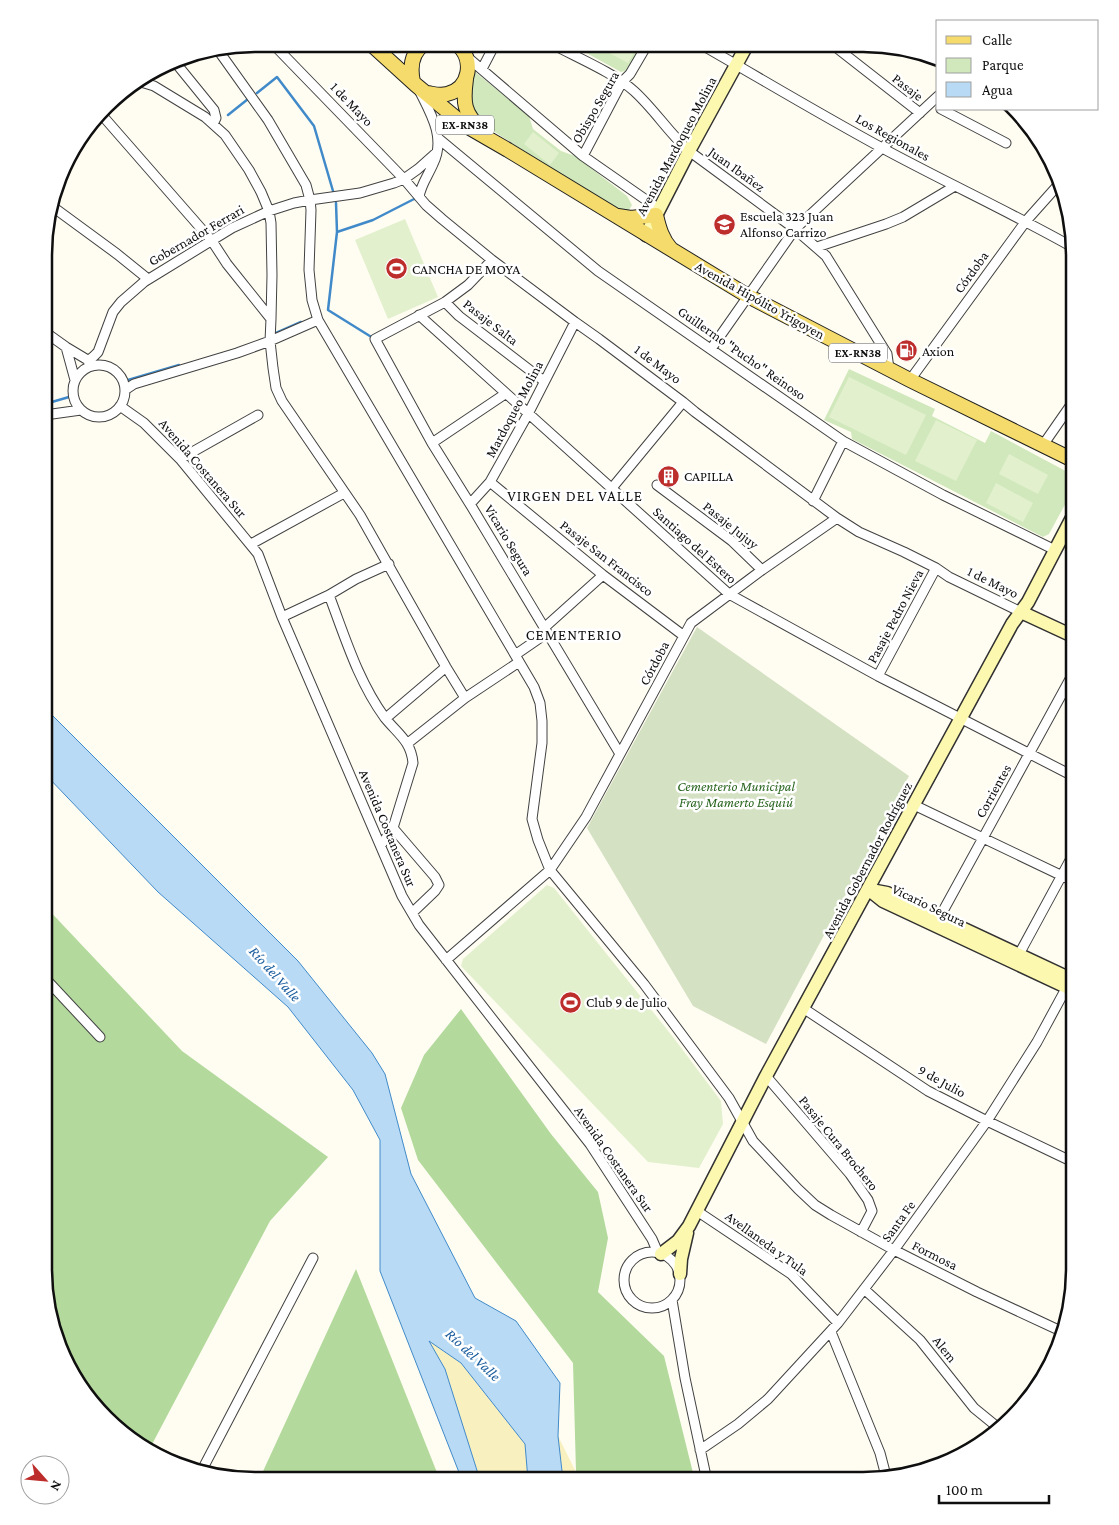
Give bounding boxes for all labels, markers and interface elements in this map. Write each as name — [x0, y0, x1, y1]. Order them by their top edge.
legend — [936, 20, 1099, 110]
text: Calle — [982, 32, 1013, 48]
text: Parque — [982, 57, 1024, 74]
street label: Obispo Segura — [568, 68, 622, 146]
street label: Pasaje — [889, 70, 927, 105]
street label: Avenida Mardoqueo Molina — [633, 73, 720, 218]
street label: 1 de Mayo — [327, 79, 377, 129]
text: Agua — [982, 82, 1013, 99]
street label: Los Regionales — [853, 110, 933, 164]
road number: EX-RN38 — [436, 116, 494, 134]
street label: Juan Ibañez — [704, 142, 768, 195]
street label: Gobernador Ferrari — [145, 201, 247, 269]
place label: Escuela 323 Juan Alfonso Carrizo — [740, 208, 834, 240]
school or university icon: Escuela 323 Juan Alfonso Carrizo — [712, 212, 736, 236]
street label: Córdoba — [950, 248, 992, 296]
sports icon: CANCHA DE MOYA — [384, 257, 408, 281]
street label: Avenida Hipólito Yrigoyen — [692, 258, 828, 343]
place label: CANCHA DE MOYA — [412, 261, 520, 277]
street label: Pasaje Salta — [460, 296, 522, 349]
street label: Guillermo "Pucho" Reinoso — [675, 303, 809, 403]
fuel station icon: Axion — [894, 339, 918, 363]
street label: 1 de Mayo — [631, 341, 685, 387]
road number: EX-RN38 — [829, 343, 887, 362]
place label: Axion — [922, 343, 955, 359]
street label: Mardoqueo Molina — [482, 357, 546, 460]
street label: Avenida Costanera Sur — [156, 415, 250, 521]
building icon: CAPILLA — [656, 464, 680, 488]
place label: CAPILLA — [684, 468, 733, 484]
district label: VIRGEN DEL VALLE — [507, 488, 643, 504]
street label: Pasaje Jujuy — [700, 498, 762, 553]
street label: Vicario Segura — [482, 502, 537, 579]
street label: Santiago del Estero — [650, 503, 740, 587]
street label: Pasaje San Francisco — [557, 517, 657, 600]
street label: 1 de Mayo — [965, 563, 1021, 601]
street label: Pasaje Pedro Nieva — [864, 566, 928, 666]
district label: CEMENTERIO — [526, 627, 622, 643]
street label: Córdoba — [636, 638, 673, 688]
street label: Corrientes — [972, 761, 1014, 821]
street label: Avenida Costanera Sur — [356, 767, 420, 889]
park label: Cementerio Municipal Fray Mamerto Esquiú — [677, 778, 795, 810]
street label: Avenida Gobernador Rodríguez — [819, 779, 915, 941]
street label: Vicario Segura — [890, 880, 969, 930]
water label: Río del Valle — [246, 943, 304, 1005]
sports icon: Club 9 de Julio — [558, 990, 582, 1014]
place label: Club 9 de Julio — [586, 994, 667, 1010]
street label: 9 de Julio — [915, 1061, 969, 1101]
street label: Pasaje Cura Brochero — [795, 1092, 882, 1194]
street label: Avenida Costanera Sur — [571, 1103, 657, 1215]
street label: Santa Fe — [878, 1197, 918, 1245]
street label: Avellaneda y Tula — [723, 1208, 812, 1279]
street label: Formosa — [910, 1237, 961, 1273]
water label: Río del Valle — [442, 1326, 504, 1384]
street label: Alem — [930, 1333, 960, 1365]
north arrow — [20, 1455, 70, 1505]
scale bar — [939, 1472, 1049, 1504]
text: N — [47, 1478, 66, 1494]
text: 100 m — [946, 1482, 983, 1498]

